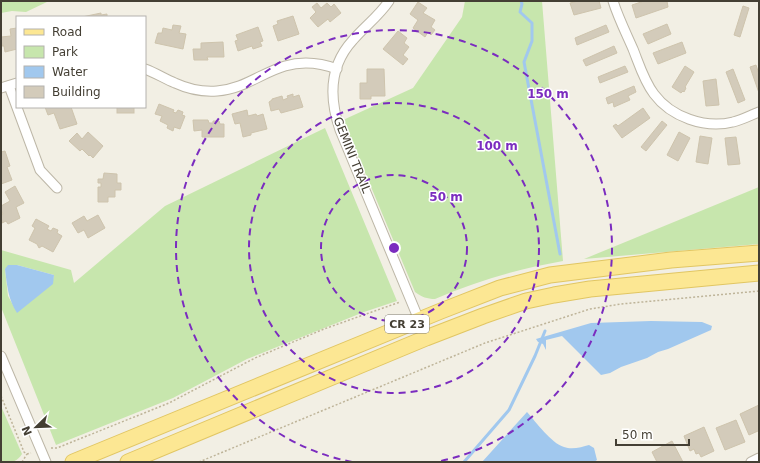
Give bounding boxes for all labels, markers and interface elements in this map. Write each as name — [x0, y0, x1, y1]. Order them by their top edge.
legend — [16, 16, 146, 108]
text: Road — [52, 25, 82, 39]
text: Park — [52, 45, 78, 59]
text: Water — [52, 65, 88, 79]
text: Building — [52, 85, 101, 99]
text: 150 m — [527, 87, 569, 101]
street label: GEMINI TRAIL — [330, 115, 374, 195]
text: 100 m — [476, 139, 518, 153]
text: 50 m — [429, 190, 463, 204]
centre of rings — [387, 241, 401, 255]
road number: CR 23 — [385, 315, 429, 333]
north arrow — [16, 407, 56, 447]
scale bar — [616, 421, 689, 447]
text: N — [19, 424, 35, 437]
text: 50 m — [622, 428, 653, 442]

